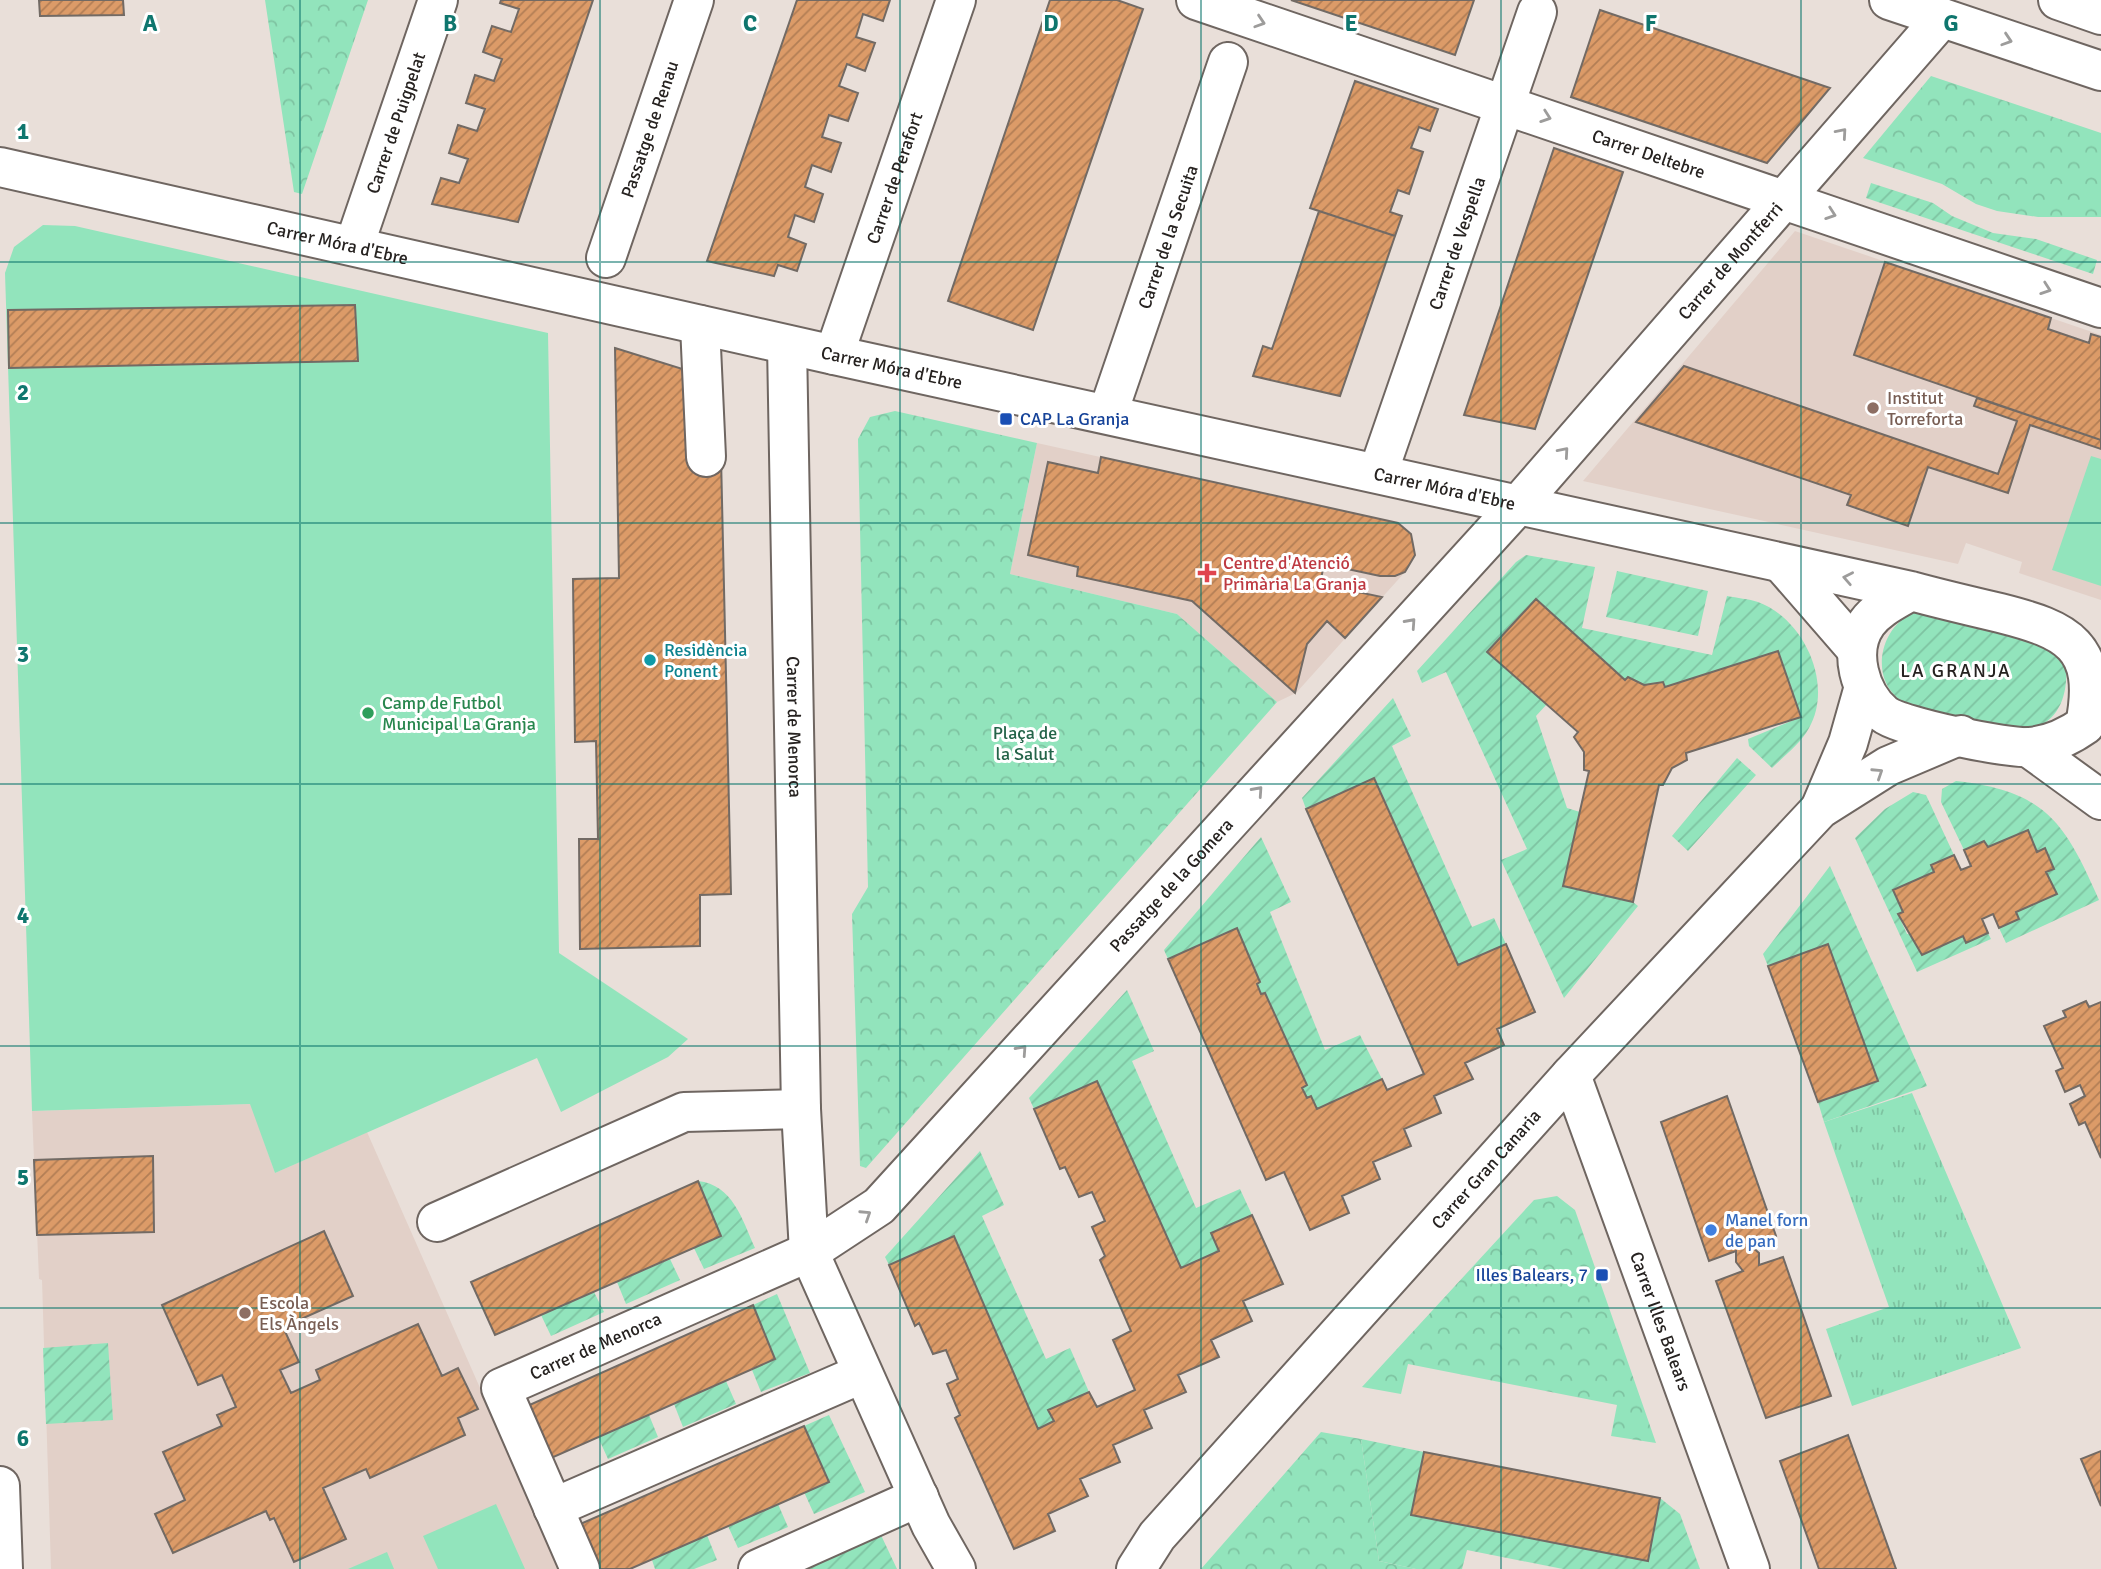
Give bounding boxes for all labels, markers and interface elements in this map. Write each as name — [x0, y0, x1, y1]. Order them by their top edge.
text: A — [143, 9, 158, 38]
text: B — [443, 9, 457, 38]
text: C — [743, 9, 757, 38]
text: D — [1043, 9, 1059, 38]
text: E — [1344, 9, 1358, 38]
text: F — [1645, 9, 1657, 38]
text: G — [1943, 9, 1959, 38]
one-way arrow — [1254, 13, 1266, 28]
one-way arrow — [2001, 31, 2013, 46]
street label: Carrer de Puigpelat — [362, 49, 430, 197]
street label: Passatge de Renau — [616, 58, 683, 201]
street label: Carrer de Perafort — [862, 109, 928, 247]
one-way arrow — [1539, 109, 1551, 123]
text: 1 — [17, 117, 29, 146]
street label: Carrer Deltebre — [1589, 125, 1708, 183]
one-way arrow — [1834, 128, 1846, 141]
street label: Carrer de la Secuita — [1133, 162, 1203, 312]
street label: Carrer de Vespella — [1424, 174, 1490, 313]
street label: Carrer de Montferri — [1673, 198, 1788, 324]
one-way arrow — [1824, 206, 1836, 220]
street label: Carrer Móra d'Ebre — [265, 216, 410, 270]
one-way arrow — [2039, 281, 2051, 295]
street label: Carrer Móra d'Ebre — [819, 341, 964, 394]
text: 2 — [17, 378, 29, 407]
place label: Institut Torreforta — [1887, 387, 1963, 430]
marker: Institut Torreforta — [1865, 400, 1881, 416]
place label: CAP La Granja — [1020, 408, 1130, 430]
marker: CAP La Granja — [998, 411, 1014, 427]
one-way arrow — [1556, 448, 1568, 461]
street label: Carrer Móra d'Ebre — [1372, 463, 1517, 515]
place label: Centre d'Atenció Primària La Granja — [1223, 552, 1367, 595]
marker: Centre d'Atenció Primària La Granja — [1197, 563, 1217, 583]
one-way arrow — [1842, 572, 1854, 587]
one-way arrow — [1403, 618, 1415, 631]
place label: Residència Ponent — [664, 639, 747, 682]
text: 3 — [17, 640, 29, 669]
marker: Residència Ponent — [642, 652, 658, 668]
street label: Carrer de Menorca — [782, 656, 806, 798]
district label: LA GRANJA — [1900, 659, 2012, 683]
place label: Camp de Futbol Municipal La Granja — [382, 692, 536, 735]
marker: Camp de Futbol Municipal La Granja — [360, 705, 376, 721]
park label: Plaça de la Salut — [993, 722, 1057, 765]
one-way arrow — [1870, 768, 1883, 781]
one-way arrow — [1249, 786, 1262, 799]
street label: Passatge de la Gomera — [1105, 814, 1238, 957]
text: 4 — [17, 901, 29, 930]
one-way arrow — [1014, 1045, 1026, 1058]
street label: Carrer Gran Canaria — [1427, 1105, 1546, 1234]
text: 5 — [17, 1163, 29, 1192]
place label: Manel forn de pan — [1725, 1209, 1808, 1252]
one-way arrow — [858, 1210, 871, 1223]
marker: Manel forn de pan — [1703, 1222, 1719, 1238]
street label: Carrer Illes Balears — [1625, 1249, 1696, 1394]
place label: Illes Balears, 7 — [1475, 1264, 1588, 1286]
marker: Illes Balears, 7 — [1594, 1267, 1610, 1283]
place label: Escola Els Àngels — [259, 1292, 339, 1335]
marker: Escola Els Àngels — [237, 1305, 253, 1321]
street label: Carrer de Menorca — [526, 1308, 665, 1385]
text: 6 — [17, 1424, 29, 1453]

